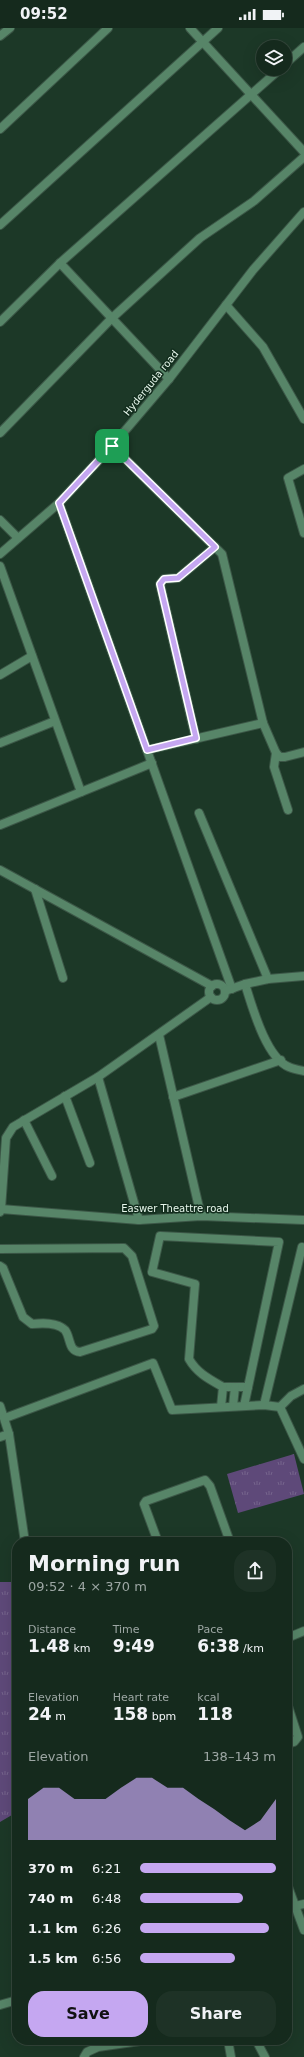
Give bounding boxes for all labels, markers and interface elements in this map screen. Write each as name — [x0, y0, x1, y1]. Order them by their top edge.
text: 09:52 — [20, 5, 68, 23]
map controls — [256, 40, 292, 76]
button: layers — [256, 40, 292, 76]
street label: Hyderguda road — [121, 348, 181, 418]
pin — [95, 429, 129, 463]
icon: arrive — [101, 435, 123, 457]
street label: Easwer Theattre road — [121, 1203, 229, 1214]
button: share — [234, 1550, 276, 1592]
text: Morning run — [28, 1551, 180, 1576]
text: 09:52 · 4 × 370 m — [28, 1579, 147, 1594]
text: Distance — [28, 1623, 76, 1636]
text: Time — [113, 1623, 140, 1636]
text: Pace — [197, 1623, 223, 1636]
text: 1.48 — [28, 1636, 70, 1656]
text: 9:49 — [113, 1636, 155, 1656]
text: 6:38 — [197, 1636, 240, 1656]
text: km — [70, 1642, 91, 1655]
text: /km — [240, 1642, 264, 1655]
text: Elevation — [28, 1691, 79, 1704]
text: Heart rate — [113, 1691, 169, 1704]
text: kcal — [197, 1691, 220, 1704]
text: 24 — [28, 1704, 52, 1724]
text: 158 — [113, 1704, 148, 1724]
text: 118 — [197, 1704, 233, 1724]
text: m — [52, 1710, 66, 1723]
text: bpm — [148, 1710, 176, 1723]
text: Elevation — [28, 1749, 88, 1764]
text: 138–143 m — [203, 1749, 276, 1764]
text: 370 m — [28, 1861, 73, 1876]
text: 6:21 — [92, 1861, 121, 1876]
text: 740 m — [28, 1891, 73, 1906]
text: 6:48 — [92, 1891, 121, 1906]
text: 1.1 km — [28, 1921, 78, 1936]
text: 6:26 — [92, 1921, 121, 1936]
text: 1.5 km — [28, 1951, 78, 1966]
text: 6:56 — [92, 1951, 121, 1966]
button: Save — [28, 1991, 148, 2037]
button: Share — [156, 1991, 276, 2037]

